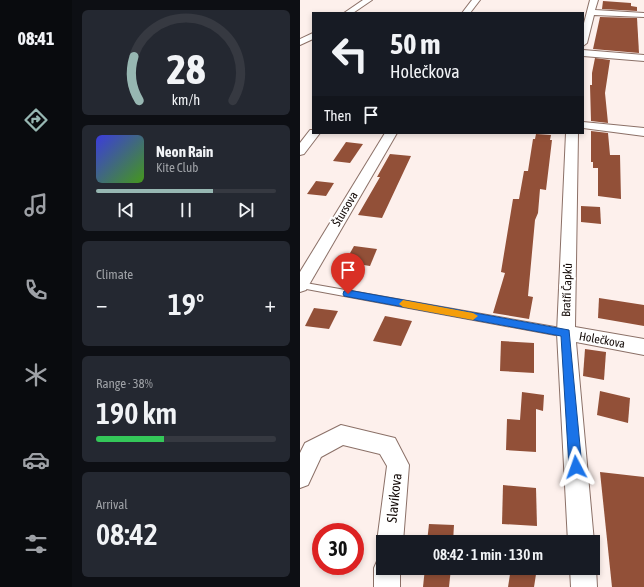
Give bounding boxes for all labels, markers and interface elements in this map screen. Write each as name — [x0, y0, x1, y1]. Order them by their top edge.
text: 08:41 — [17, 28, 55, 49]
icon: left — [324, 28, 376, 80]
text: 50 m — [390, 28, 440, 60]
text: 28 — [166, 45, 206, 93]
text: Holečkova — [390, 61, 460, 82]
text: km/h — [172, 91, 200, 107]
icon: arrive — [360, 104, 382, 126]
icon: directions — [22, 106, 50, 134]
text: Then — [324, 107, 352, 124]
text: Neon Rain — [156, 143, 213, 160]
text: Kite Club — [156, 160, 198, 175]
street label: Štursova — [329, 189, 361, 229]
icon: music — [22, 191, 50, 219]
icon: previous — [115, 199, 137, 221]
icon: pause — [175, 199, 197, 221]
icon: next — [235, 199, 257, 221]
pin — [331, 253, 365, 294]
icon: arrive — [337, 259, 359, 281]
street label: Bratří Čapků — [559, 263, 575, 317]
text: Climate — [96, 267, 133, 282]
icon: phone — [22, 276, 50, 304]
text: 19° — [168, 287, 204, 321]
text: − — [96, 291, 107, 317]
text: + — [265, 291, 276, 317]
street label: Holečkova — [578, 329, 626, 351]
icon: climate — [22, 361, 50, 389]
text: Range · 38% — [96, 376, 153, 391]
text: 190 km — [96, 396, 177, 430]
icon: car — [22, 446, 50, 474]
position arrow — [555, 446, 597, 488]
street label: Slavíkova — [383, 473, 405, 523]
text: Arrival — [96, 497, 128, 512]
text: 08:42 — [96, 517, 158, 551]
speed limit sign: 30 — [312, 523, 364, 575]
icon: filters — [22, 530, 50, 558]
text: 08:42 · 1 min · 130 m — [433, 546, 543, 563]

